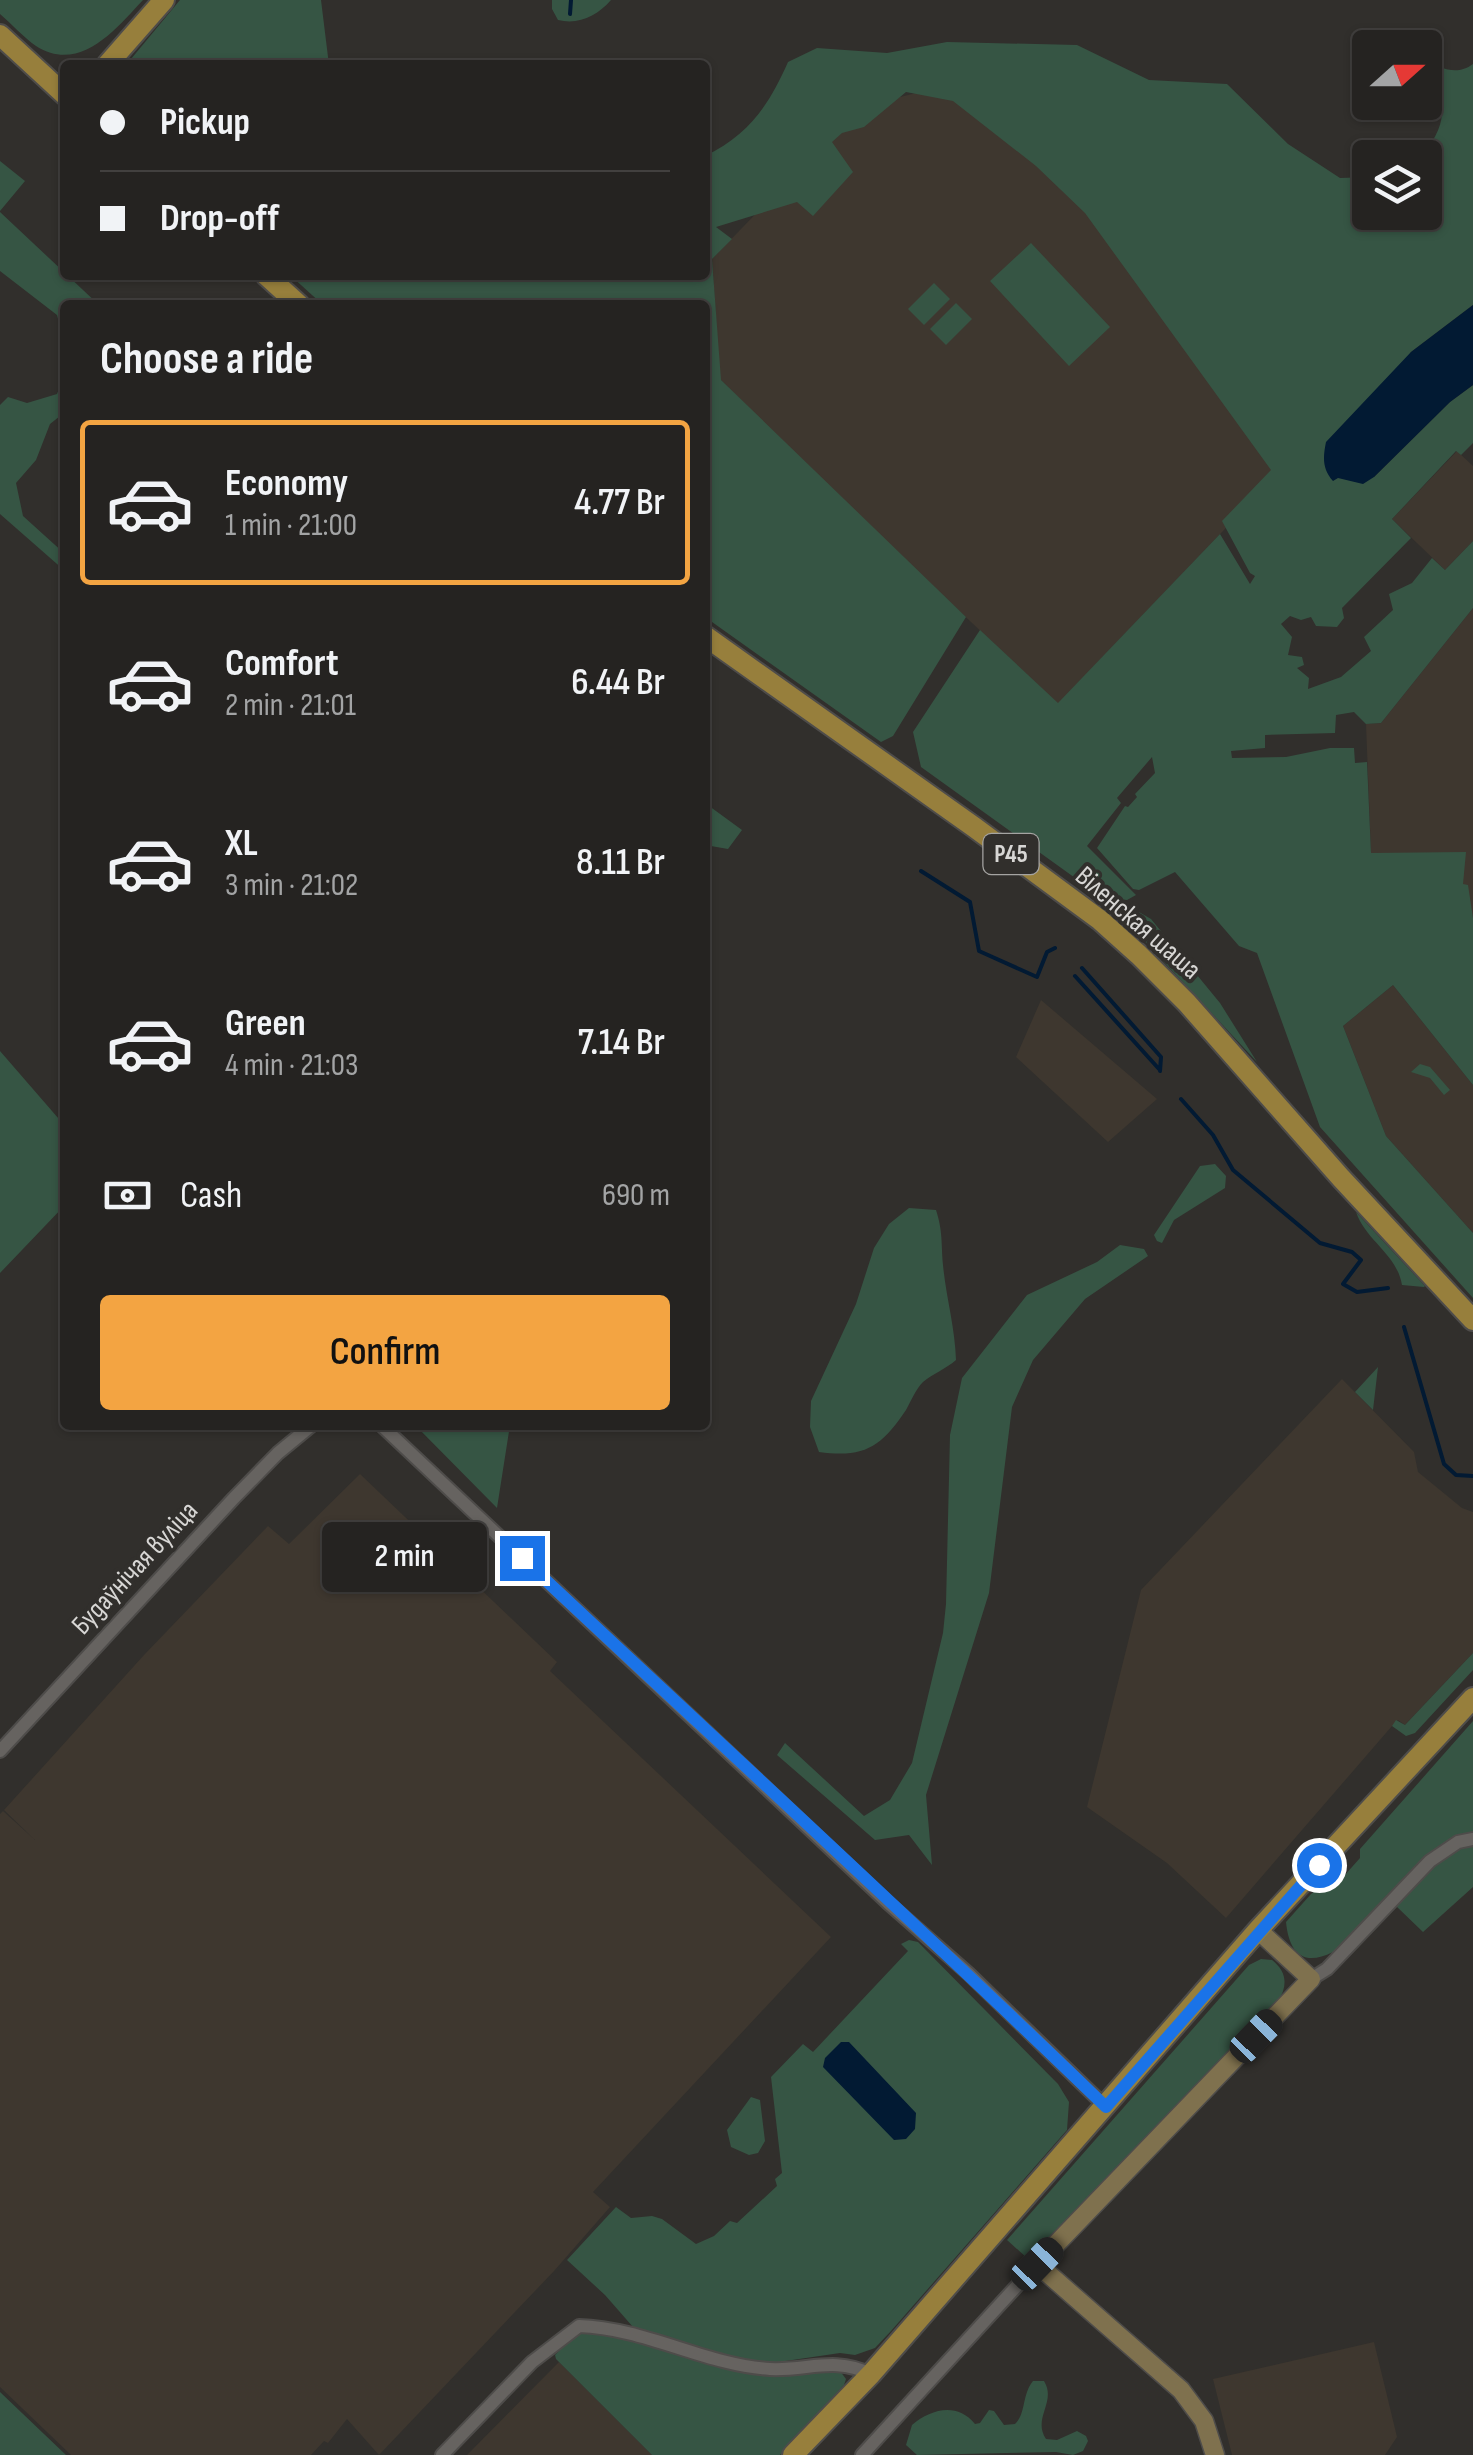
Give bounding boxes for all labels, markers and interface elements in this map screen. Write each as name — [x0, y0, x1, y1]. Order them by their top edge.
north arrow — [1352, 30, 1442, 120]
map controls — [1352, 30, 1442, 230]
text: Pickup — [160, 100, 250, 145]
button: layers — [1352, 140, 1442, 230]
text: Drop-off — [160, 196, 279, 241]
text: Choose a ride — [100, 332, 313, 387]
icon: car — [105, 458, 195, 548]
text: Economy — [225, 461, 348, 506]
text: 4.77 Br — [574, 480, 665, 525]
text: 1 min · 21:00 — [225, 506, 357, 545]
icon: car — [105, 638, 195, 728]
text: Comfort — [225, 641, 339, 686]
text: 6.44 Br — [571, 660, 665, 705]
text: 2 min · 21:01 — [225, 686, 356, 725]
icon: car — [105, 818, 195, 908]
text: XL — [225, 821, 258, 866]
road number: Р45 — [984, 834, 1038, 874]
text: 8.11 Br — [576, 840, 665, 885]
street label: Віленская шаша — [1069, 860, 1207, 986]
text: 3 min · 21:02 — [225, 866, 358, 905]
icon: car — [105, 998, 195, 1088]
text: Green — [225, 1001, 306, 1046]
text: 7.14 Br — [578, 1020, 665, 1065]
text: 4 min · 21:03 — [225, 1046, 358, 1085]
icon: cash — [100, 1168, 155, 1223]
text: Cash — [180, 1173, 242, 1218]
text: 690 m — [602, 1176, 670, 1215]
button: Confirm — [100, 1295, 670, 1410]
street label: Будаўнічая вуліца — [65, 1495, 205, 1641]
callout: 2 min — [322, 1523, 487, 1593]
route end — [500, 1536, 545, 1581]
text: 2 min — [375, 1537, 434, 1576]
route start — [1297, 1843, 1342, 1888]
car — [1224, 2004, 1288, 2068]
car — [1005, 2232, 1069, 2296]

